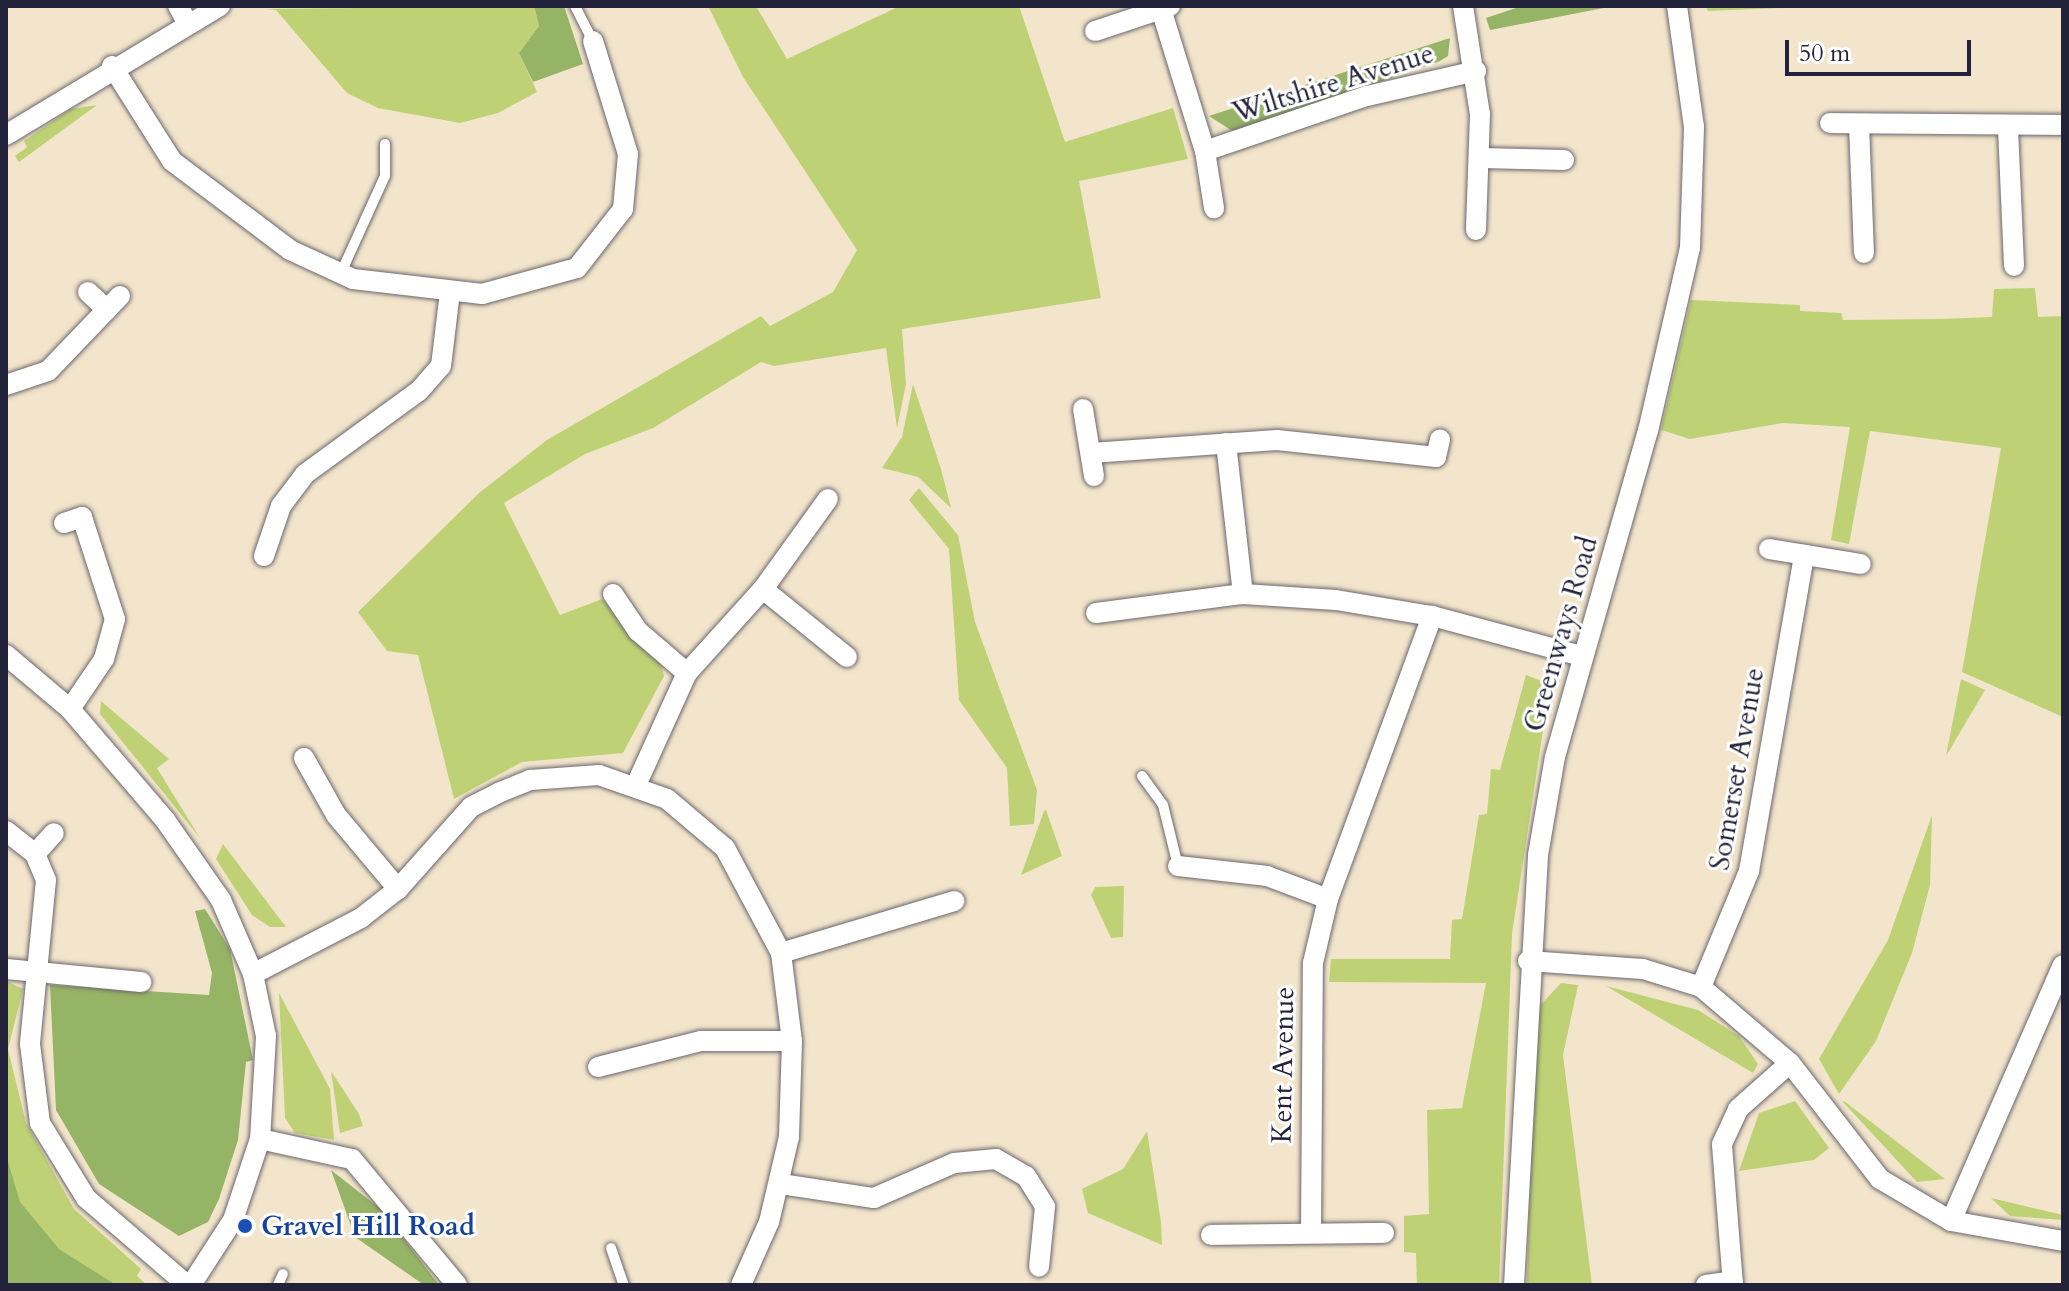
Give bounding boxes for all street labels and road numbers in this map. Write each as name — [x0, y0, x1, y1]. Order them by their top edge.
street label: Wiltshire Avenue — [1228, 36, 1438, 130]
street label: Greenways Road — [1517, 533, 1605, 735]
street label: Somerset Avenue — [1703, 665, 1771, 873]
street label: Kent Avenue — [1265, 986, 1301, 1144]

